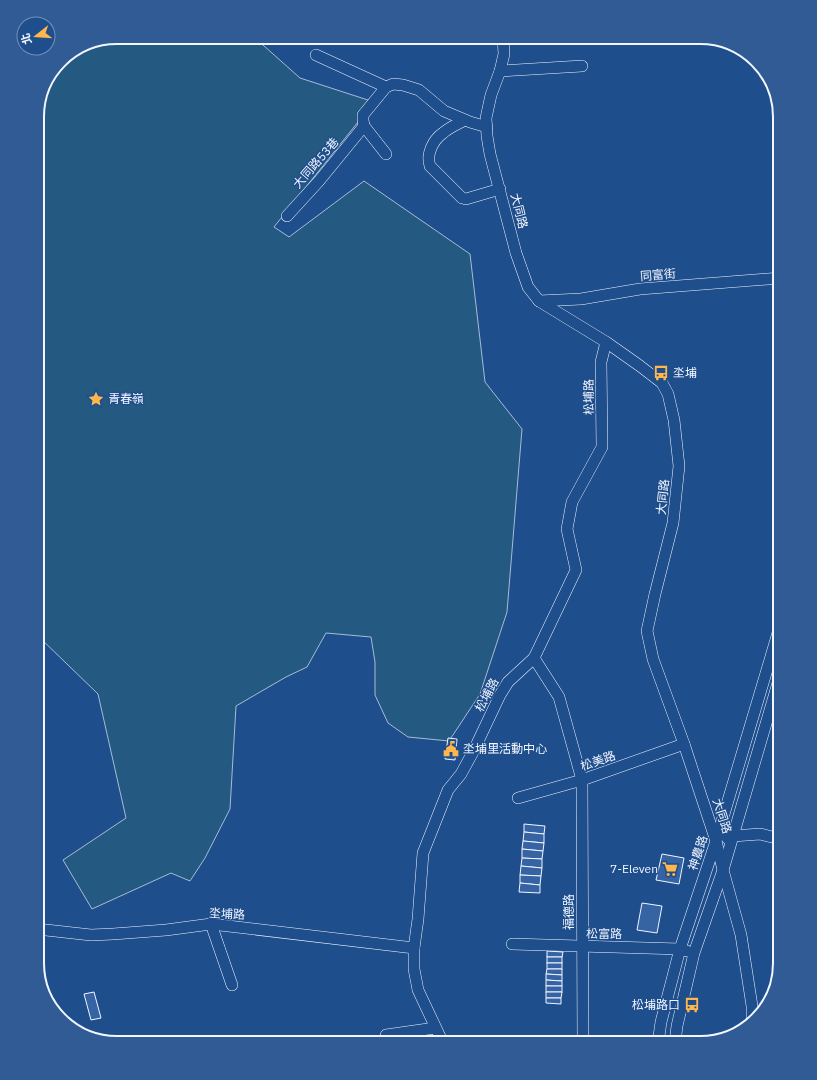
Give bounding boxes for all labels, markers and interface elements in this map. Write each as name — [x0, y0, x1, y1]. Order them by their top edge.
north arrow — [16, 16, 56, 56]
text: 北 — [18, 32, 35, 46]
street label: 大同路53巷 — [289, 134, 342, 191]
street label: 大同路 — [508, 192, 531, 230]
street label: 同富街 — [639, 265, 677, 284]
bus stop icon: 坔埔 — [652, 364, 670, 382]
place label: 坔埔 — [673, 365, 697, 380]
street label: 松埔路 — [581, 379, 596, 415]
place icon: 青春嶺 — [87, 390, 105, 408]
place label: 青春嶺 — [108, 391, 144, 406]
street label: 大同路 — [653, 478, 672, 516]
street label: 松埔路 — [471, 675, 502, 714]
public building icon: 坔埔里活動中心 — [442, 740, 460, 758]
place label: 坔埔里活動中心 — [463, 741, 547, 756]
street label: 松美路 — [578, 748, 617, 773]
street label: 大同路 — [710, 796, 735, 835]
street label: 神農路 — [685, 833, 710, 872]
supermarket icon: 7-Eleven — [661, 860, 679, 878]
place label: 7-Eleven — [610, 861, 658, 876]
street label: 福德路 — [561, 894, 576, 930]
street label: 坔埔路 — [209, 905, 245, 922]
street label: 松富路 — [586, 926, 622, 941]
bus stop icon: 松埔路口 — [683, 996, 701, 1014]
place label: 松埔路口 — [632, 997, 680, 1012]

